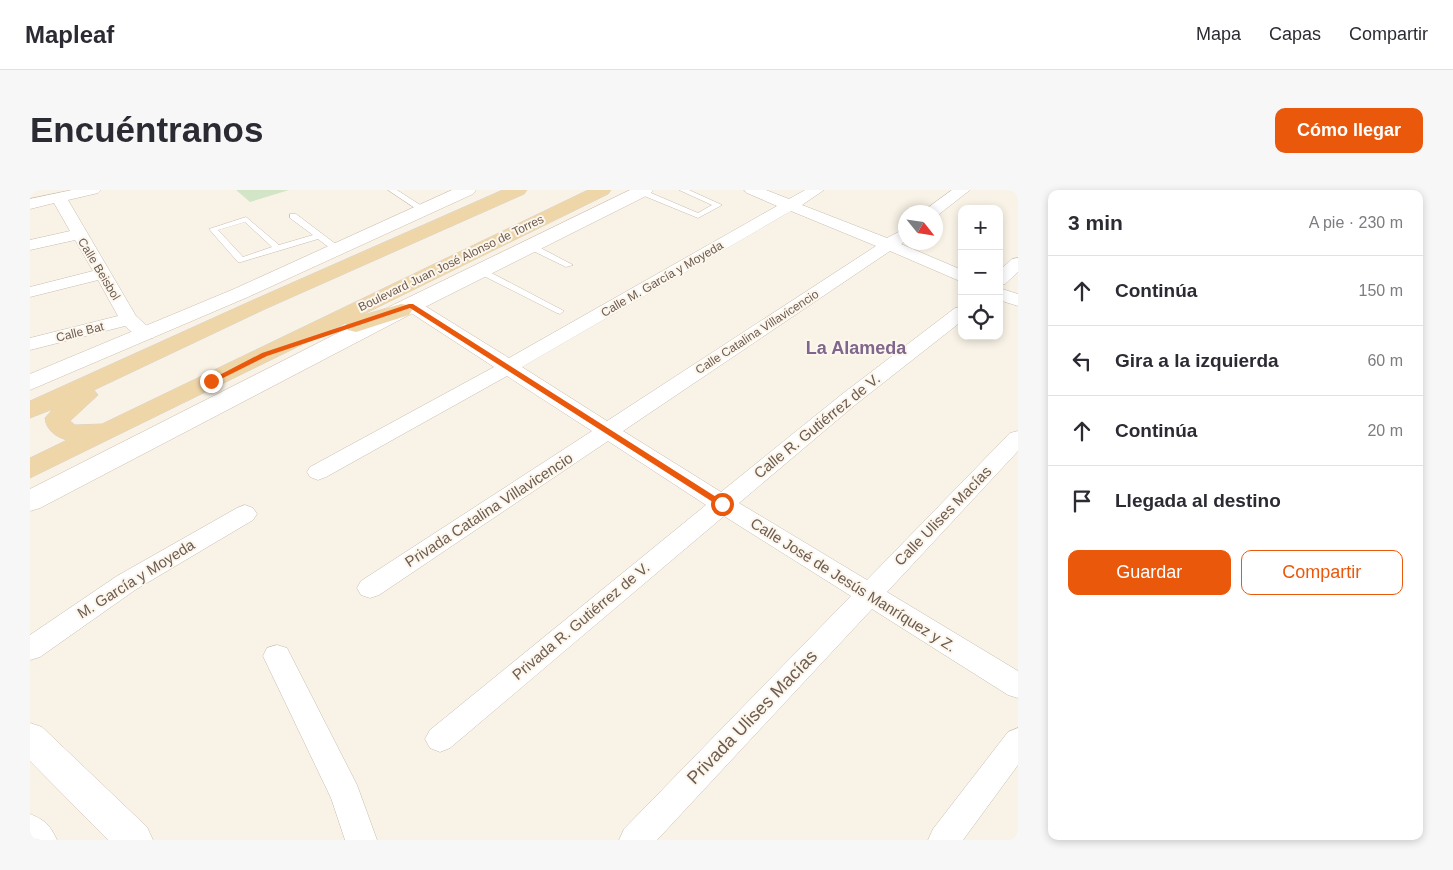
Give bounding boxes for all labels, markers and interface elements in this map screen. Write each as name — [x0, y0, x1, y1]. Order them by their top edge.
text: Mapleaf — [25, 21, 114, 48]
text: Mapa — [1196, 24, 1241, 44]
text: Capas — [1269, 24, 1321, 44]
text: Compartir — [1349, 24, 1428, 44]
button: Cómo llegar — [1275, 108, 1423, 153]
text: Encuéntranos — [30, 110, 263, 149]
north arrow — [898, 205, 943, 250]
map controls — [958, 205, 1003, 340]
button: + — [958, 205, 1003, 250]
text: 3 min — [1068, 211, 1123, 234]
street label: Boulevard Juan José Alonso de Torres — [356, 212, 546, 314]
text: A pie · 230 m — [1309, 214, 1403, 231]
street label: Calle Beisbol — [75, 235, 123, 303]
street label: Calle M. García y Moyeda — [598, 238, 726, 320]
button: − — [958, 250, 1003, 295]
icon: ahead — [1068, 277, 1096, 305]
text: Continúa — [1115, 280, 1197, 301]
text: 150 m — [1359, 282, 1403, 299]
street label: Calle Catalina Villavicencio — [693, 287, 821, 377]
button: locate — [958, 295, 1003, 340]
street label: Calle Bat — [55, 319, 106, 345]
district label: La Alameda — [806, 338, 907, 358]
icon: left — [1068, 347, 1096, 375]
text: Gira a la izquierda — [1115, 350, 1279, 371]
text: 60 m — [1367, 352, 1403, 369]
route end — [200, 370, 223, 393]
street label: Calle R. Gutiérrez de V. — [750, 370, 883, 482]
icon: ahead — [1068, 417, 1096, 445]
text: Continúa — [1115, 420, 1197, 441]
text: 20 m — [1367, 422, 1403, 439]
street label: Privada Catalina Villavicencio — [402, 449, 576, 570]
street label: Calle Ulises Macías — [891, 462, 995, 569]
icon: arrive — [1068, 487, 1096, 515]
text: Llegada al destino — [1115, 490, 1281, 511]
route start — [711, 493, 734, 516]
street label: Calle José de Jesús Manríquez y Z. — [748, 514, 959, 655]
street label: M. García y Moyeda — [74, 535, 198, 622]
button: Guardar — [1068, 550, 1231, 595]
button: Compartir — [1241, 550, 1403, 595]
street label: Privada R. Gutiérrez de V. — [509, 558, 653, 683]
street label: Privada Ulises Macías — [683, 646, 821, 788]

